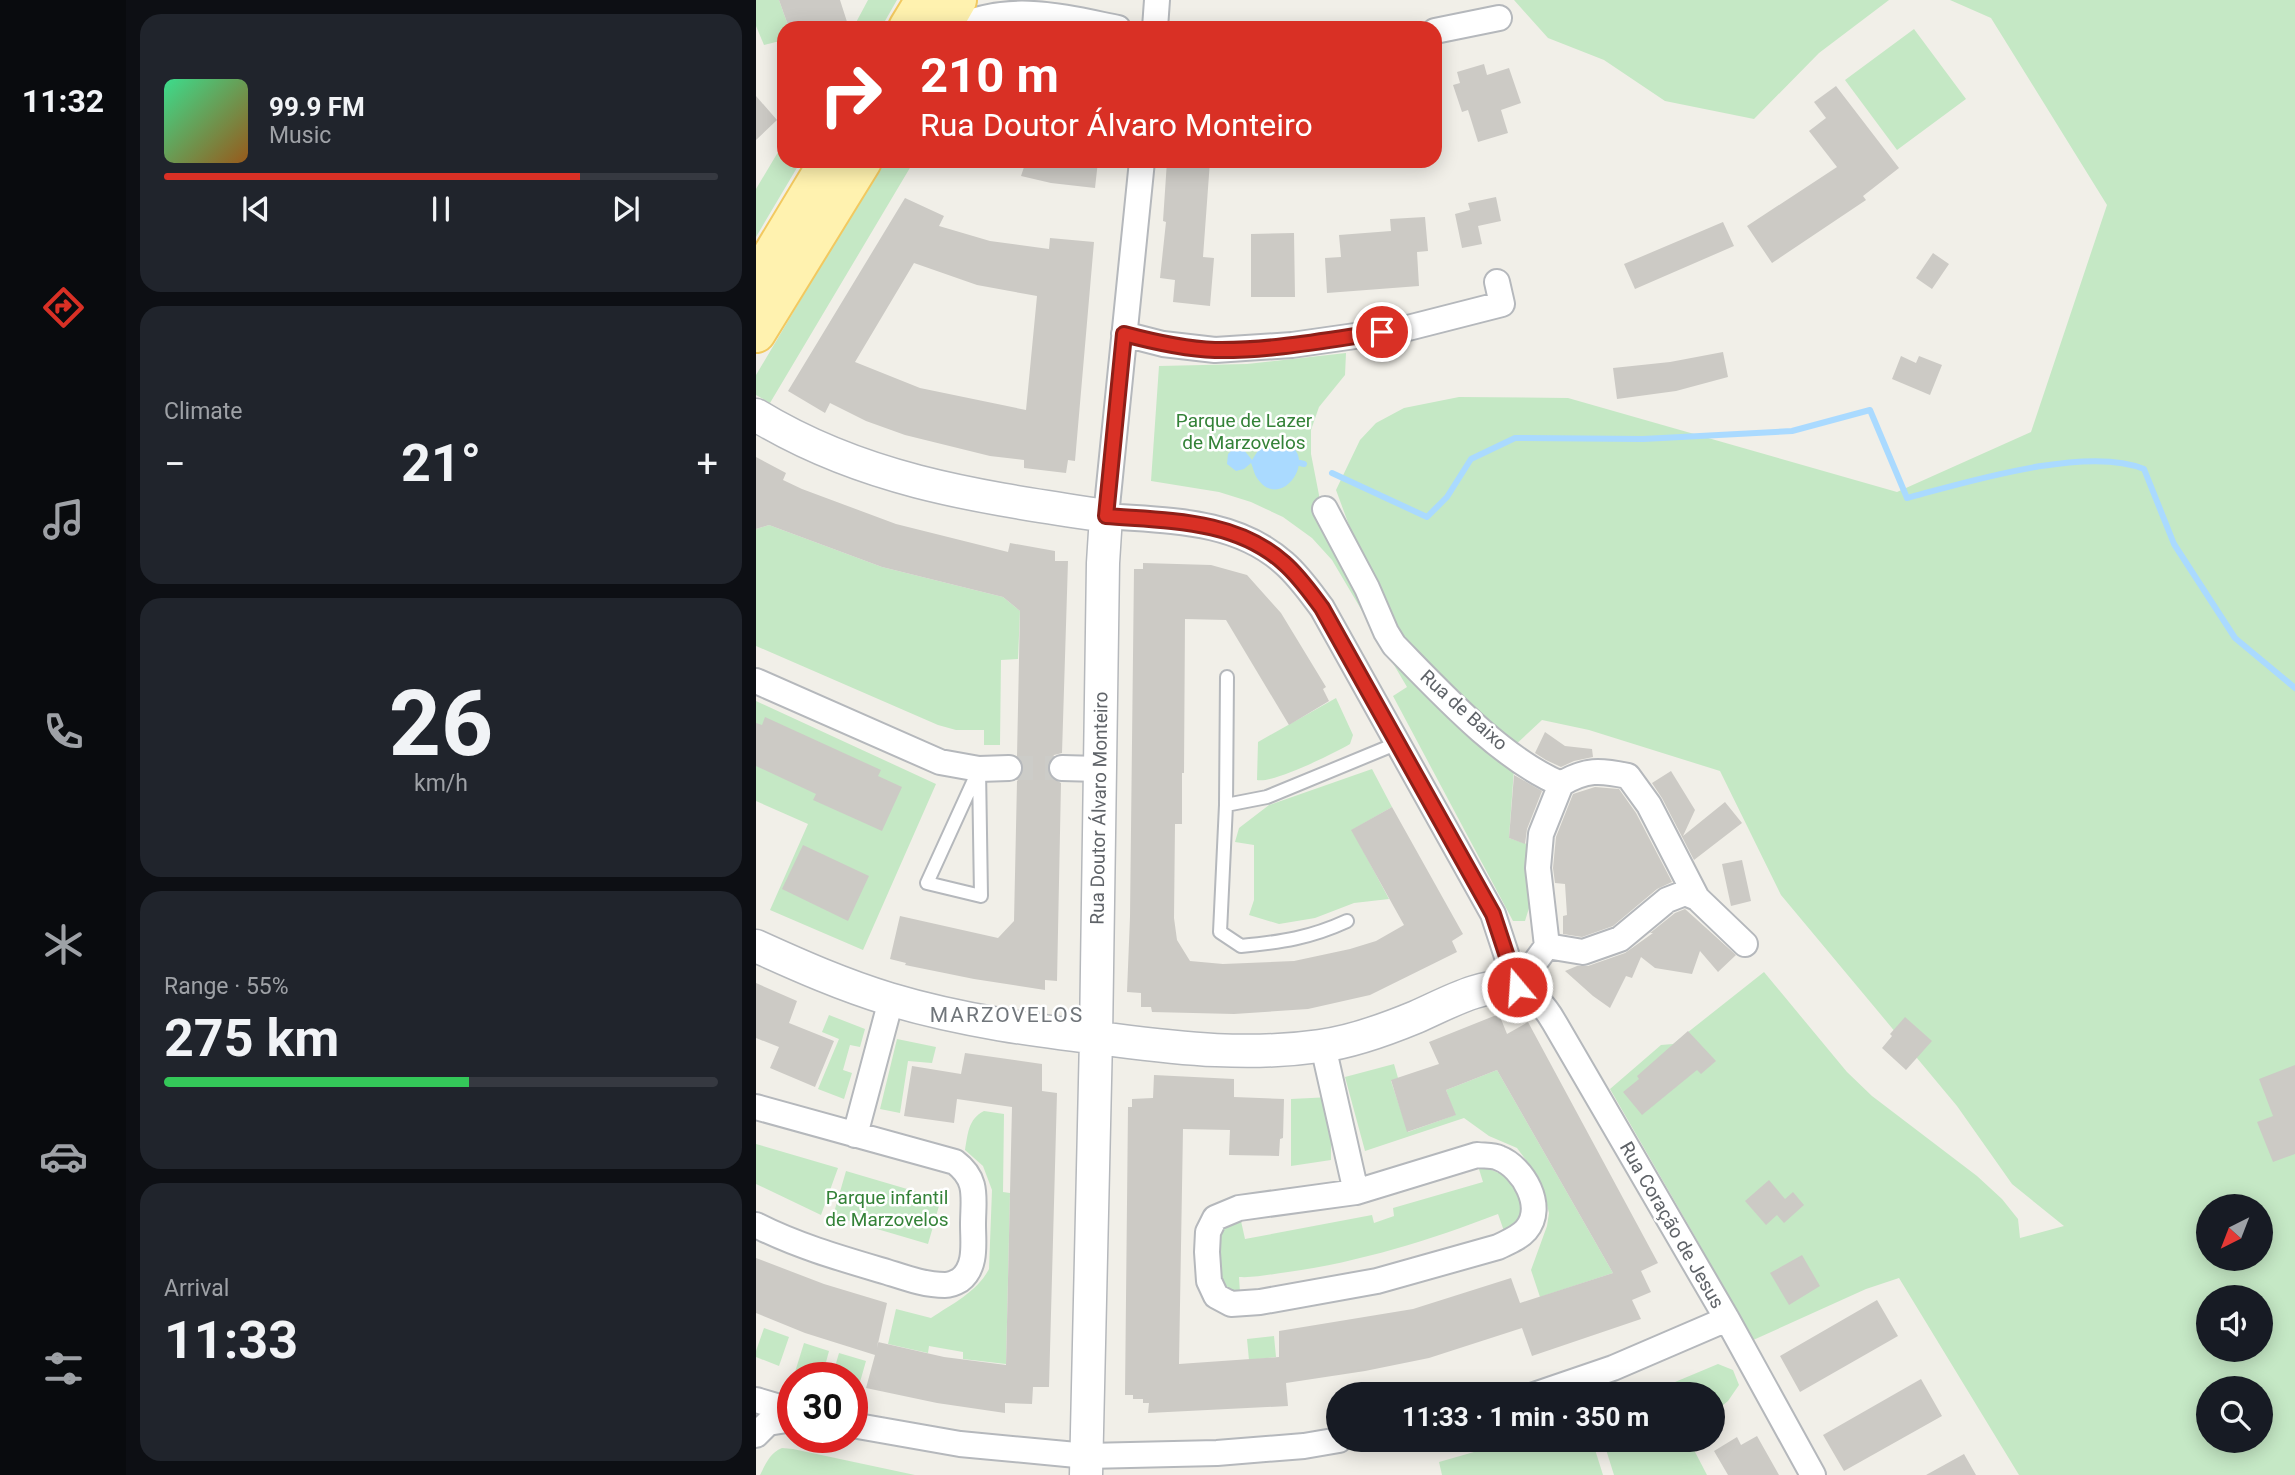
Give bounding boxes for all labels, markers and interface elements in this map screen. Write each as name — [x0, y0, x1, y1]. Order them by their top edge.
text: 210 m — [920, 47, 1059, 104]
icon: right — [805, 49, 896, 140]
text: 11:32 — [22, 82, 104, 120]
text: 99.9 FM — [269, 92, 365, 122]
text: Rua Doutor Álvaro Monteiro — [920, 106, 1313, 144]
text: Music — [269, 122, 331, 149]
icon: previous — [237, 190, 275, 228]
icon: pause — [422, 190, 460, 228]
icon: next — [607, 190, 645, 228]
icon: directions — [39, 283, 88, 332]
pin — [1352, 302, 1412, 362]
icon: arrive — [1363, 313, 1401, 351]
text: Climate — [164, 398, 243, 425]
park label: Parque de Lazer de Marzovelos — [1176, 409, 1313, 454]
text: 21° — [401, 433, 481, 494]
text: − — [164, 442, 186, 486]
text: + — [696, 442, 718, 486]
icon: music — [39, 495, 88, 544]
street label: Rua de Baixo — [1416, 665, 1512, 755]
text: 26 — [389, 671, 493, 777]
street label: Rua Doutor Álvaro Monteiro — [1085, 691, 1113, 925]
icon: phone — [39, 707, 88, 756]
text: km/h — [414, 770, 468, 797]
icon: climate — [39, 920, 88, 969]
position arrow — [1480, 950, 1554, 1024]
text: Range · 55% — [164, 973, 289, 1000]
district label: MARZOVELOS — [930, 1003, 1084, 1027]
text: 275 km — [164, 1008, 339, 1069]
icon: car — [39, 1132, 88, 1181]
street label: Rua Coração de Jesus — [1615, 1137, 1729, 1313]
park label: Parque infantil de Marzovelos — [825, 1186, 949, 1231]
north arrow — [2196, 1194, 2273, 1270]
map controls — [2196, 1194, 2273, 1453]
text: Arrival — [164, 1275, 229, 1302]
button: sound — [2196, 1285, 2273, 1362]
text: 11:33 — [164, 1310, 298, 1371]
icon: filters — [39, 1344, 88, 1393]
speed limit sign: 30 — [777, 1362, 868, 1453]
button: search — [2196, 1376, 2273, 1453]
text: 11:33 · 1 min · 350 m — [1402, 1402, 1649, 1432]

